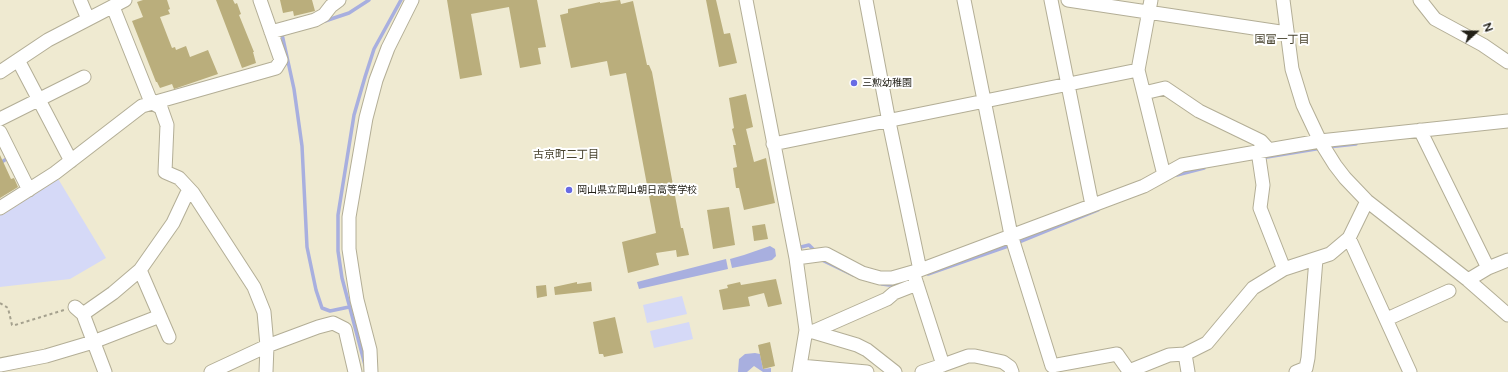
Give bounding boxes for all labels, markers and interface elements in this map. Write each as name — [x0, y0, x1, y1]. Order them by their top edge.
north arrow — [1456, 12, 1496, 52]
text: N — [1480, 21, 1495, 34]
district label: 国富一丁目 — [1255, 33, 1309, 47]
place label: 三勲幼稚園 — [862, 77, 912, 89]
marker: 三勲幼稚園 — [849, 78, 859, 88]
district label: 古京町二丁目 — [533, 148, 599, 162]
place label: 岡山県立岡山朝日高等学校 — [577, 184, 697, 196]
marker: 岡山県立岡山朝日高等学校 — [564, 185, 574, 195]

